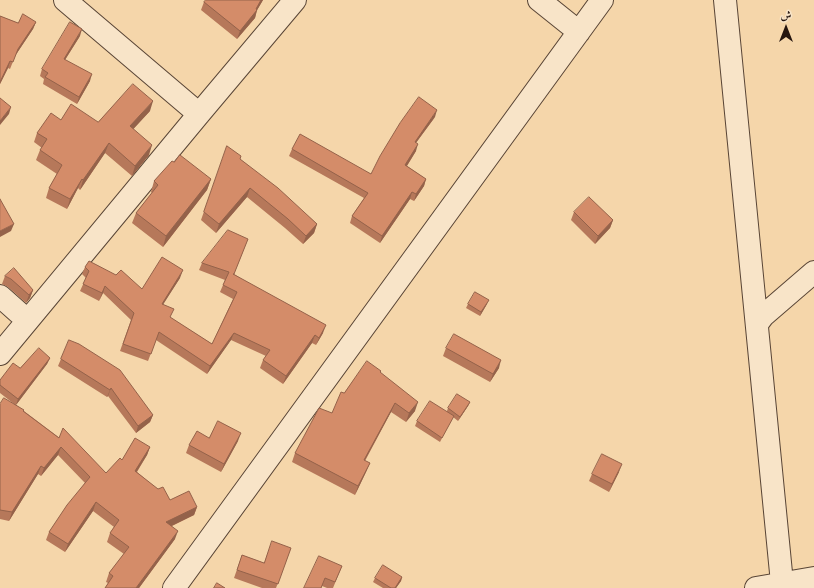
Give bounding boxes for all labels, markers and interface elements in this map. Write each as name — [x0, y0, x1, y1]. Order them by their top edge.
north arrow — [766, 8, 806, 48]
text: ش — [781, 9, 791, 22]

